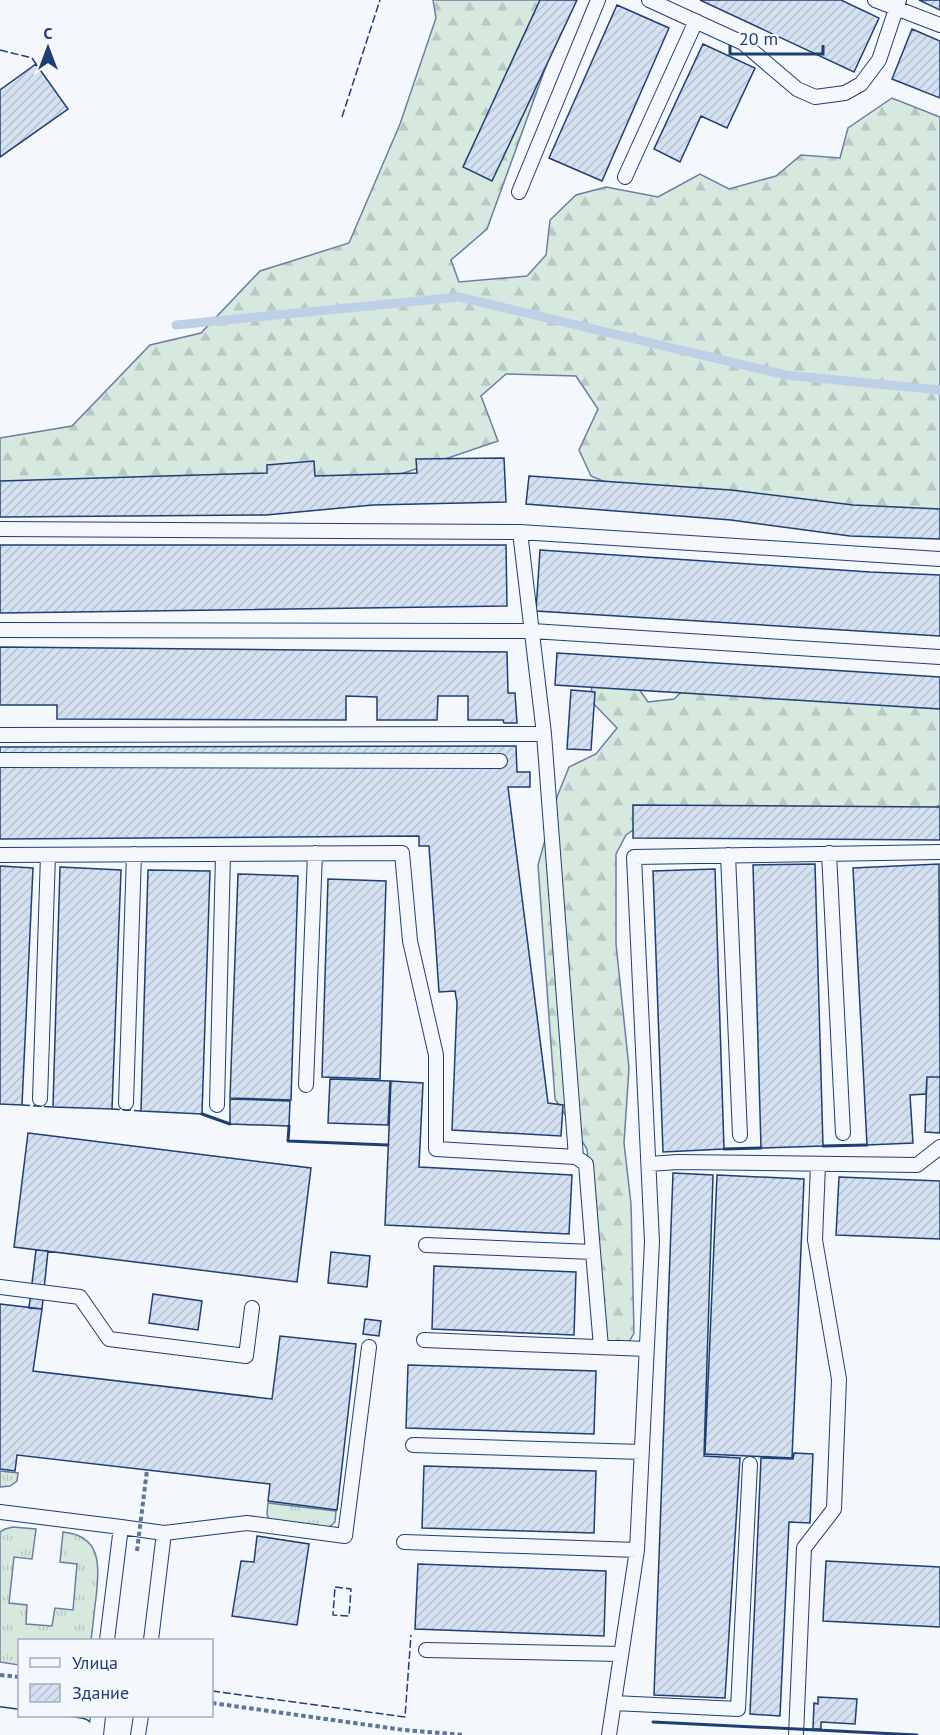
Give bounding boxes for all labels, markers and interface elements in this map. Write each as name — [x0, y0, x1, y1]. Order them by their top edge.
north arrow — [18, 18, 78, 78]
scale bar — [730, 18, 823, 56]
text: С — [44, 23, 53, 43]
text: 20 m — [739, 27, 778, 50]
legend — [18, 1639, 213, 1717]
text: Улица — [72, 1651, 118, 1674]
text: Здание — [72, 1681, 129, 1704]

